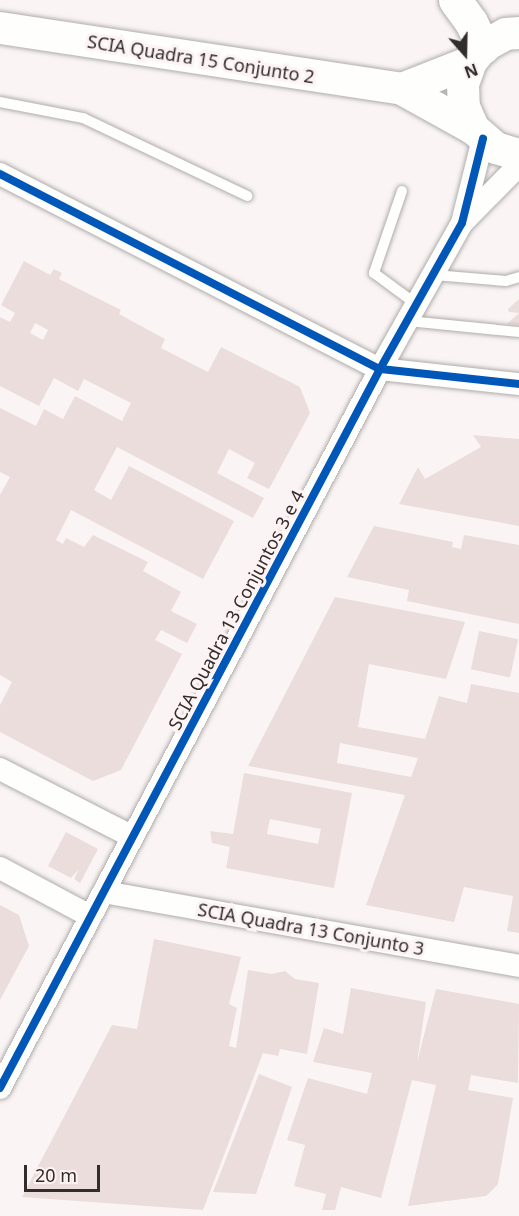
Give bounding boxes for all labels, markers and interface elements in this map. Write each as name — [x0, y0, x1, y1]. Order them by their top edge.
north arrow — [435, 24, 495, 84]
street label: SCIA Quadra 15 Conjunto 2 — [86, 30, 316, 88]
text: N — [461, 58, 481, 83]
street label: SCIA Quadra 13 Conjuntos 3 e 4 — [164, 487, 308, 733]
street label: SCIA Quadra 13 Conjunto 3 — [196, 898, 426, 960]
scale bar — [27, 1153, 104, 1191]
text: 20 m — [35, 1163, 77, 1187]

